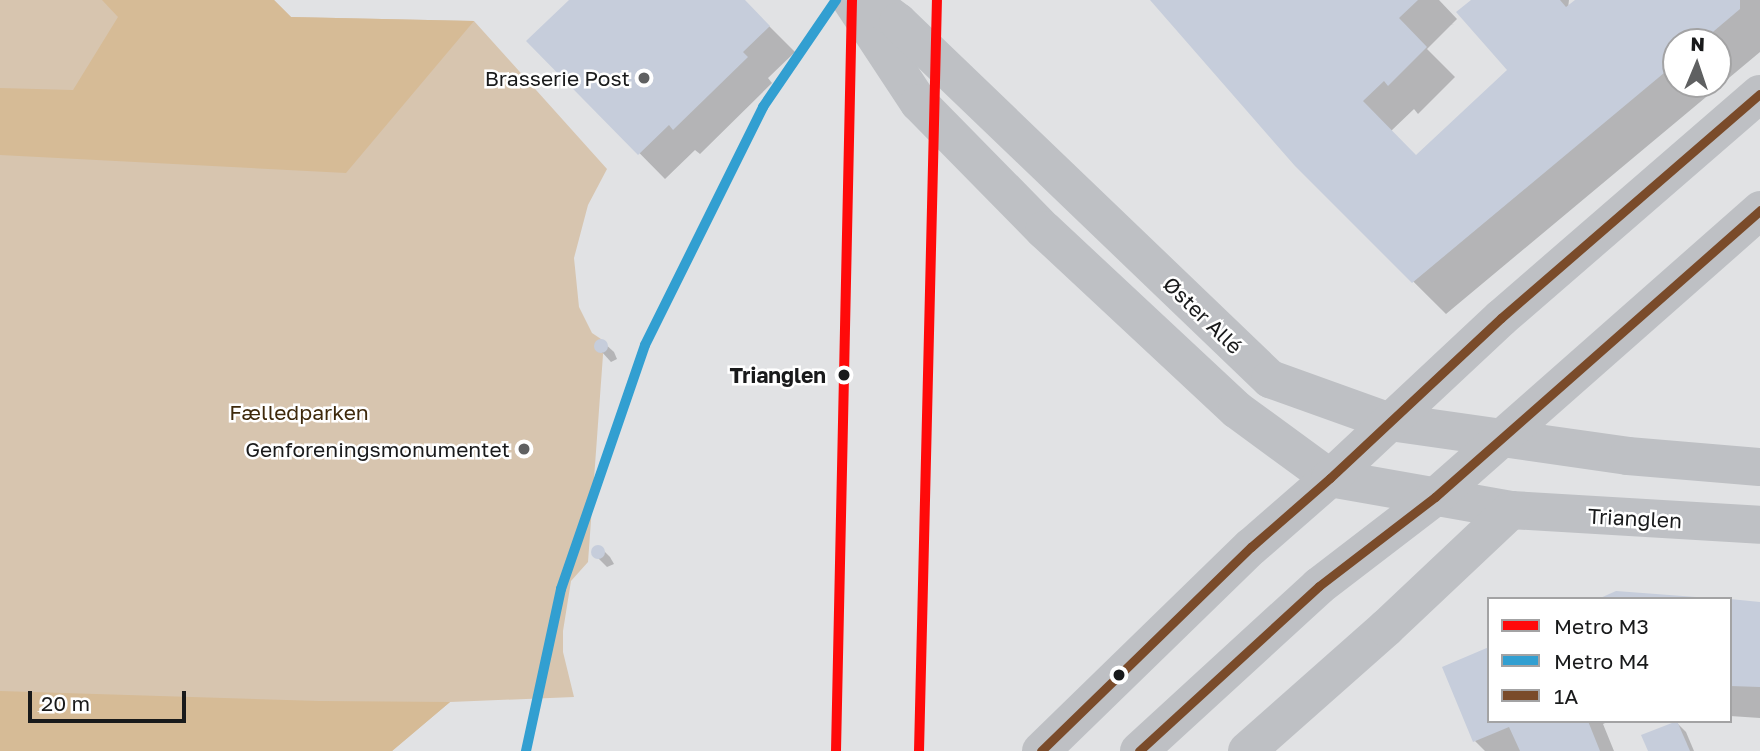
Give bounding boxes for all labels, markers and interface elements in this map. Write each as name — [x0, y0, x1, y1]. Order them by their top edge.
north arrow — [1662, 28, 1732, 98]
text: N — [1690, 32, 1705, 55]
place label: Brasserie Post — [485, 65, 630, 91]
marker: Brasserie Post — [636, 70, 652, 86]
street label: Øster Allé — [1158, 271, 1248, 359]
place label: Trianglen — [729, 362, 826, 388]
marker: Trianglen — [833, 364, 855, 386]
park label: Fælledparken — [229, 399, 369, 425]
place label: Genforeningsmonumentet — [245, 436, 510, 462]
marker: Genforeningsmonumentet — [516, 441, 532, 457]
street label: Trianglen — [1587, 503, 1683, 533]
legend — [1487, 597, 1732, 723]
text: Metro M3 — [1554, 613, 1649, 639]
text: Metro M4 — [1554, 648, 1649, 674]
unlabelled marker — [1112, 668, 1126, 682]
scale bar — [32, 678, 189, 722]
text: 1A — [1554, 683, 1578, 709]
text: 20 m — [41, 690, 90, 716]

